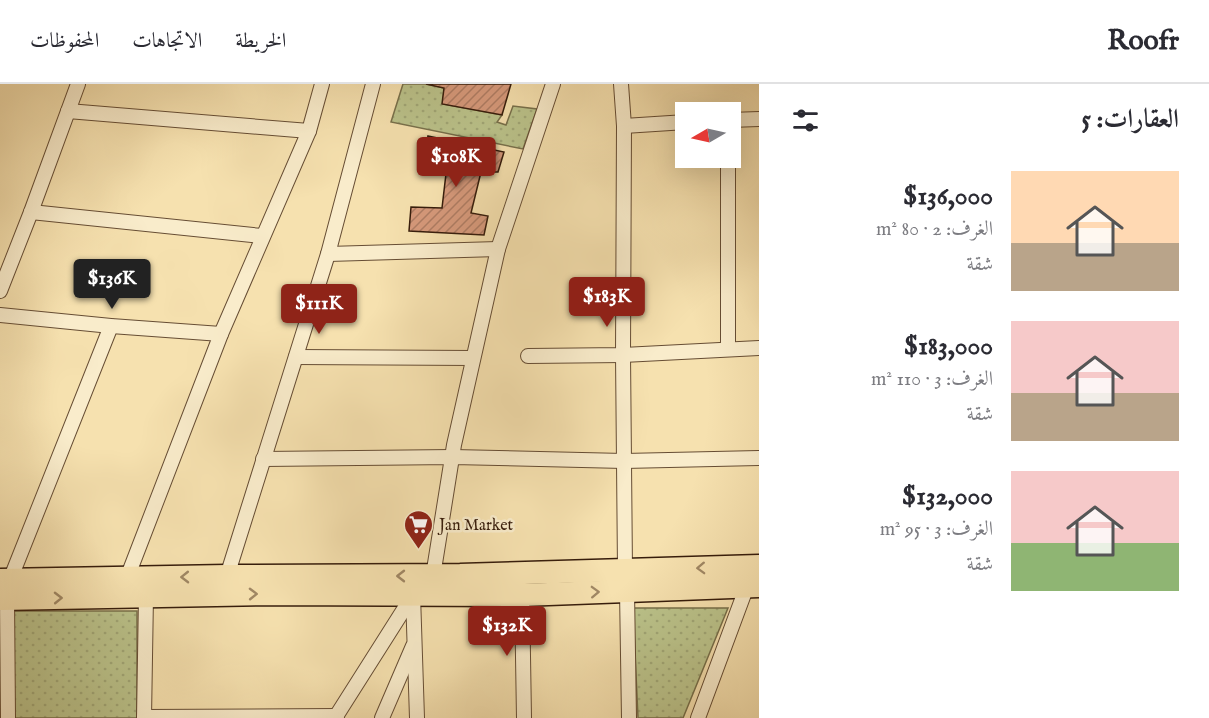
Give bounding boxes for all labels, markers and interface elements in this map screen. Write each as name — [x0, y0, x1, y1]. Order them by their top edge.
text: Roofr — [1107, 24, 1179, 59]
text: المحفوظات — [30, 28, 99, 55]
text: الاتجاهات — [132, 28, 202, 55]
text: الخريطة — [235, 28, 286, 55]
north arrow — [675, 102, 741, 168]
map controls — [675, 102, 741, 168]
text: العقارات: 5 — [1081, 103, 1179, 136]
icon: filters — [789, 104, 822, 137]
pin: $108K — [414, 137, 498, 188]
text: $108K — [431, 144, 481, 169]
text: $136,000 — [903, 180, 993, 213]
icon: home — [1059, 195, 1131, 267]
text: الغرف: 2 · 80 m² — [876, 217, 993, 242]
text: شقة — [967, 252, 993, 277]
pin: $136K — [70, 259, 154, 310]
text: $136K — [88, 266, 136, 291]
pin: $183K — [565, 277, 649, 328]
pin: $111K — [277, 284, 361, 335]
text: $183K — [583, 284, 631, 309]
text: $111K — [295, 291, 343, 316]
text: $183,000 — [904, 330, 993, 363]
icon: home — [1059, 345, 1131, 417]
text: الغرف: 3 · 110 m² — [871, 367, 993, 392]
text: شقة — [967, 402, 993, 427]
text: $132,000 — [902, 480, 993, 513]
icon: home — [1059, 495, 1131, 567]
supermarket icon: Jan Market — [402, 508, 434, 550]
place label: Jan Market — [437, 516, 514, 536]
text: الغرف: 3 · 95 m² — [880, 517, 993, 542]
text: شقة — [967, 552, 993, 577]
one-way arrow — [696, 562, 705, 574]
one-way arrow — [180, 570, 189, 583]
one-way arrow — [396, 570, 405, 582]
one-way arrow — [591, 585, 600, 598]
one-way arrow — [249, 588, 258, 600]
one-way arrow — [54, 592, 63, 604]
pin: $132K — [465, 606, 549, 657]
text: $132K — [482, 613, 532, 638]

